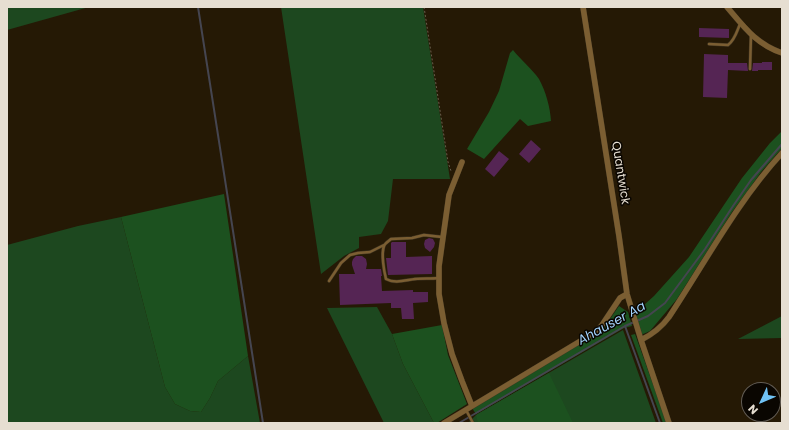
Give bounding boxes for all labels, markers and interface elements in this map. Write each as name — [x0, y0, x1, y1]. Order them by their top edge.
street label: Quantwick — [608, 140, 632, 206]
water label: Ahauser Aa — [575, 299, 649, 349]
north arrow — [741, 382, 781, 422]
text: N — [744, 401, 762, 418]

